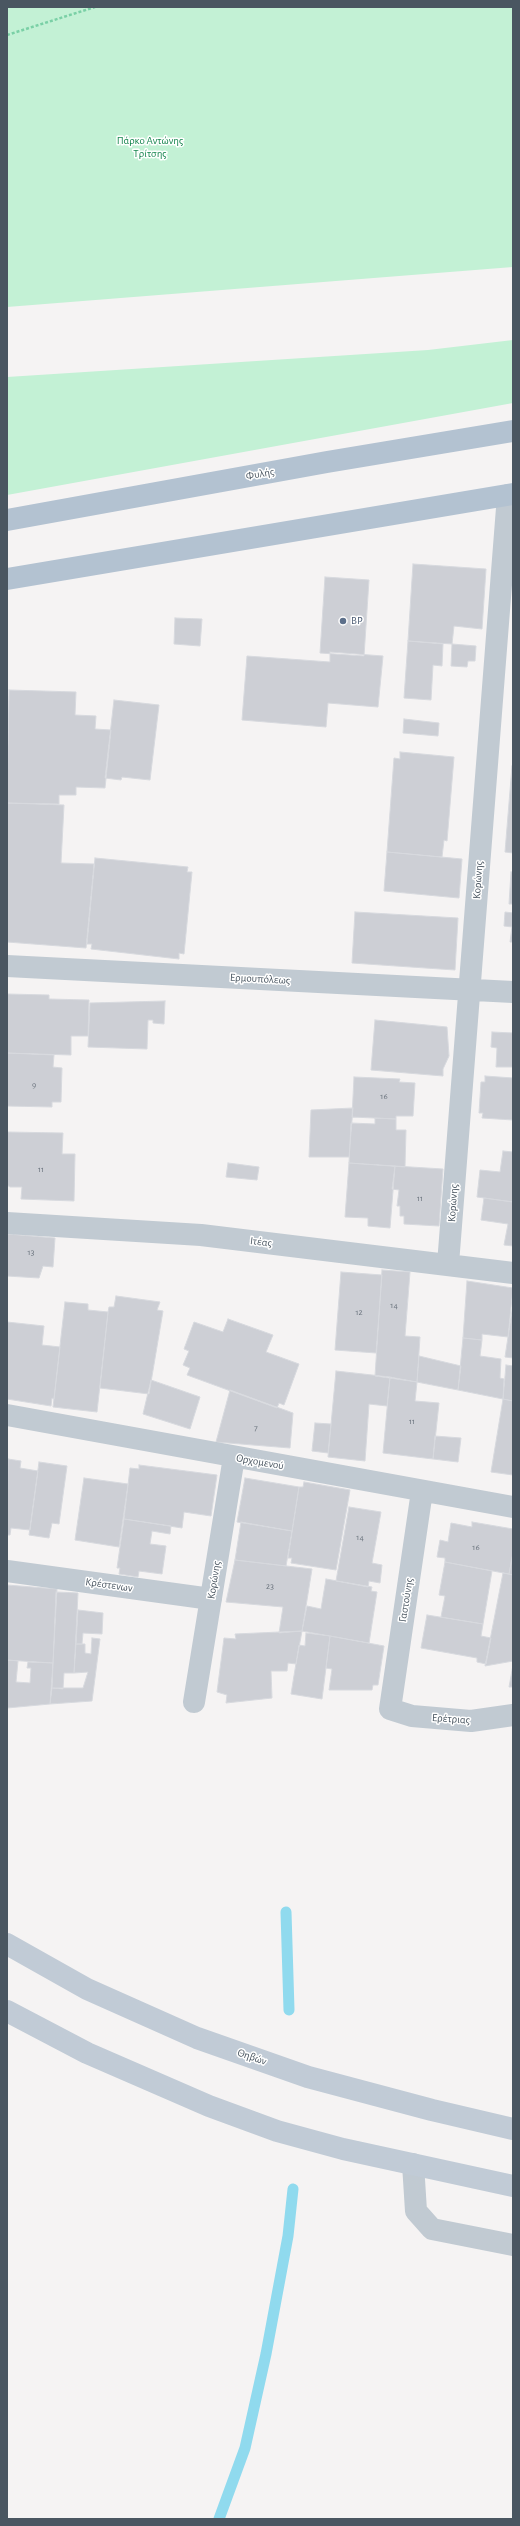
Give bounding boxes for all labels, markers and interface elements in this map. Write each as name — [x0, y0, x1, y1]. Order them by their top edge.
park label: Πάρκο Αντώνης Τρίτσης — [117, 134, 183, 160]
street label: Φυλής — [245, 465, 275, 483]
place label: BP — [351, 614, 363, 628]
marker: BP — [338, 616, 348, 626]
street label: Κορώνης — [470, 860, 486, 900]
street label: Ερμουπόλεως — [230, 971, 290, 987]
house number: 9 — [32, 1080, 36, 1090]
house number: 16 — [380, 1091, 388, 1101]
house number: 11 — [38, 1164, 44, 1174]
street label: Κορώνης — [445, 1183, 461, 1223]
house number: 11 — [417, 1193, 423, 1203]
street label: Ιτέας — [249, 1234, 273, 1250]
house number: 13 — [28, 1247, 34, 1257]
house number: 14 — [390, 1300, 398, 1310]
house number: 12 — [355, 1307, 363, 1317]
house number: 11 — [409, 1416, 415, 1426]
house number: 7 — [254, 1423, 258, 1433]
street label: Ορχομενού — [235, 1451, 285, 1473]
house number: 14 — [356, 1532, 364, 1542]
house number: 16 — [472, 1542, 480, 1552]
street label: Κορώνης — [204, 1560, 224, 1600]
street label: Κρέστενων — [85, 1575, 133, 1595]
street label: Γαστούνης — [396, 1577, 416, 1623]
house number: 23 — [266, 1581, 274, 1591]
street label: Ερέτριας — [432, 1711, 470, 1727]
street label: Θηβών — [236, 2046, 268, 2068]

